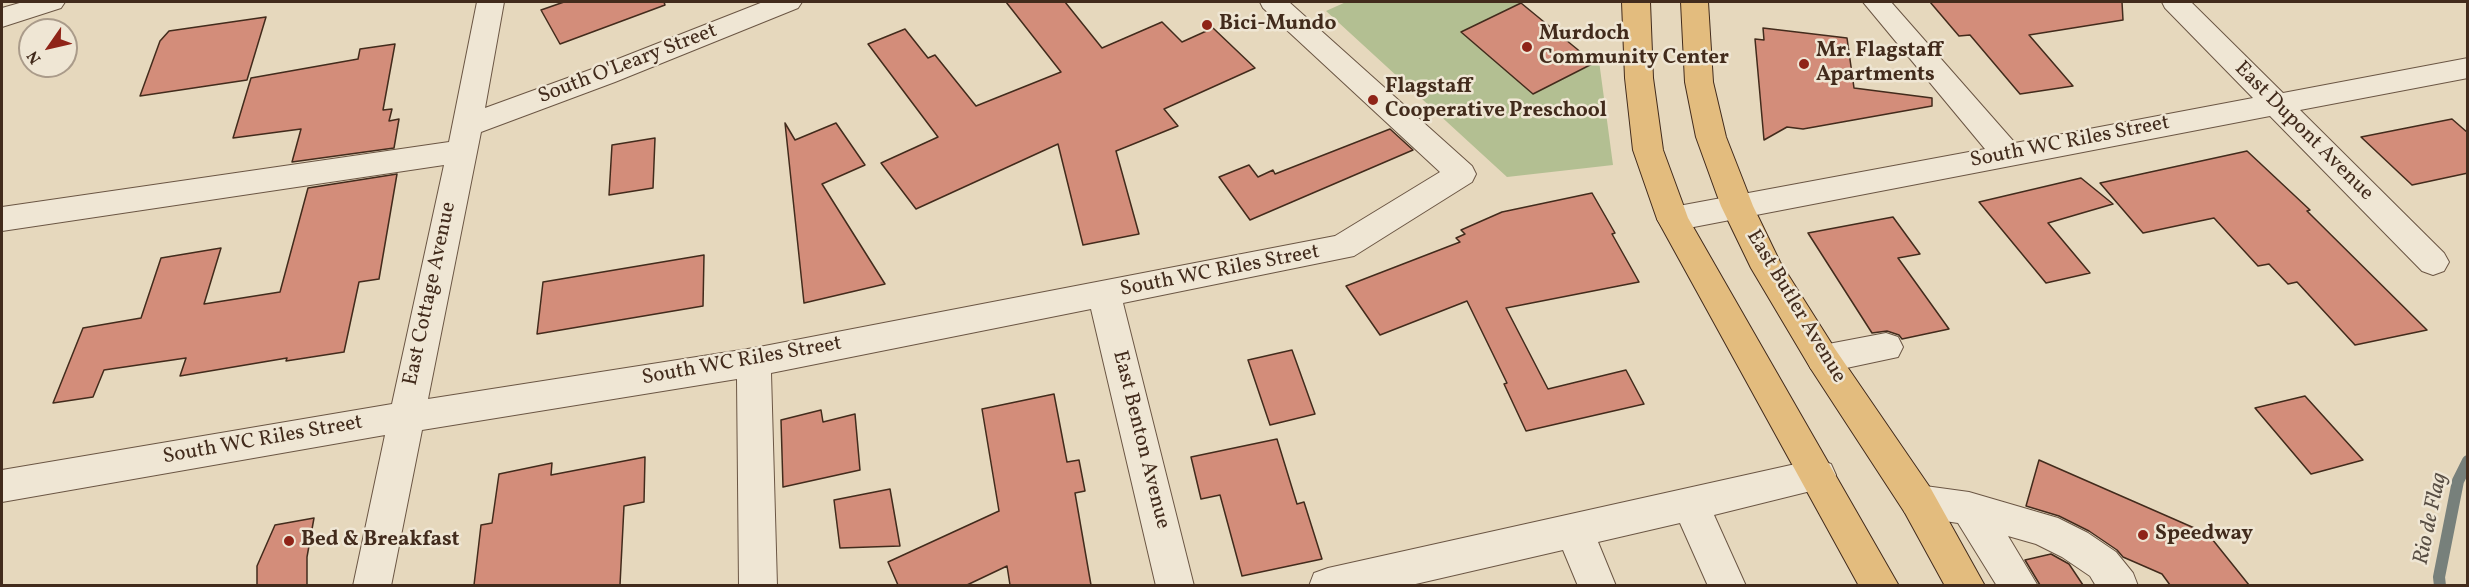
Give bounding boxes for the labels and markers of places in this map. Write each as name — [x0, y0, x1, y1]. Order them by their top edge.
place label: Bici-Mundo — [1219, 12, 1336, 38]
marker: Bici-Mundo — [1200, 18, 1214, 32]
place label: Murdoch Community Center — [1539, 22, 1729, 72]
place label: Mr. Flagstaff Apartments — [1816, 39, 1942, 89]
marker: Murdoch Community Center — [1520, 40, 1534, 54]
marker: Mr. Flagstaff Apartments — [1797, 57, 1811, 71]
place label: Flagstaff Cooperative Preschool — [1385, 75, 1607, 125]
marker: Flagstaff Cooperative Preschool — [1366, 93, 1380, 107]
place label: Speedway — [2155, 522, 2253, 548]
place label: Bed & Breakfast — [301, 528, 459, 554]
marker: Speedway — [2136, 528, 2150, 542]
marker: Bed & Breakfast — [282, 534, 296, 548]

